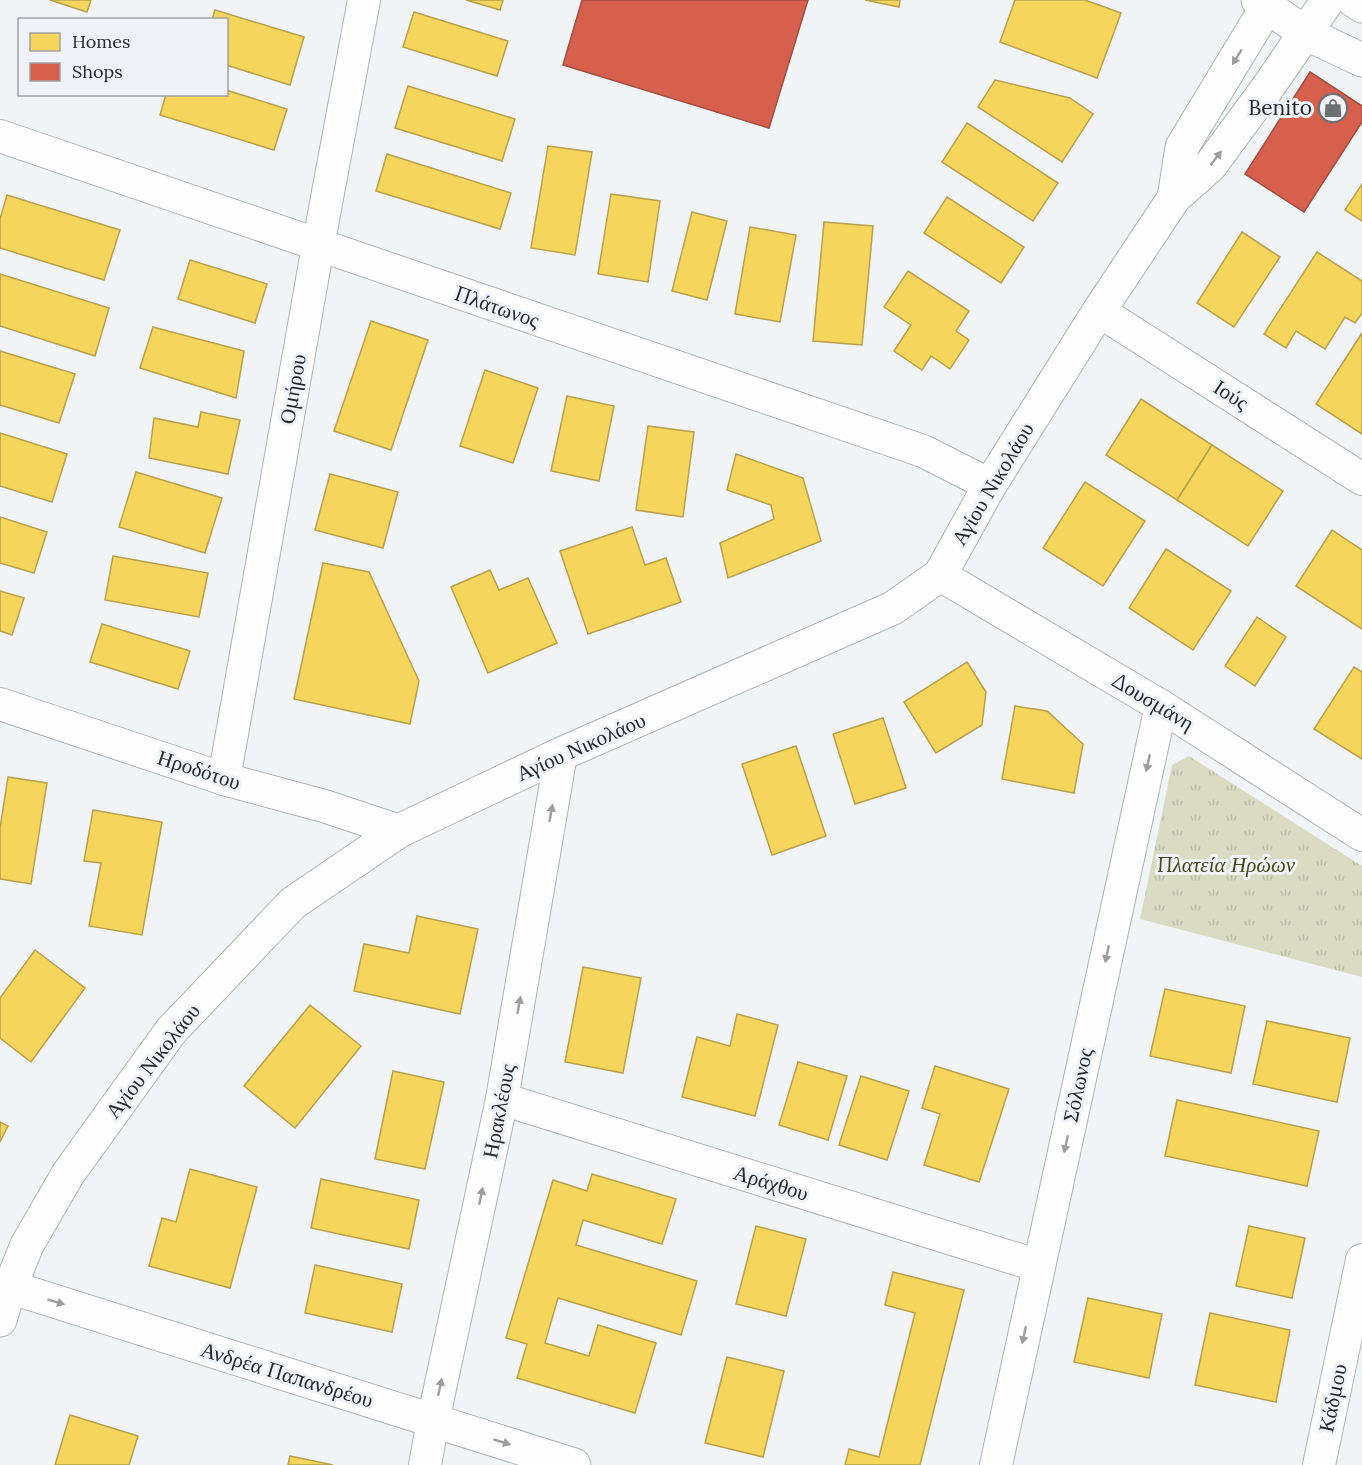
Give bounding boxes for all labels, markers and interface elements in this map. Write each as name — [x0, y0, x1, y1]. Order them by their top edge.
legend — [18, 18, 228, 96]
text: Homes — [72, 30, 130, 53]
one-way arrow — [1232, 49, 1243, 65]
text: Shops — [72, 60, 123, 83]
shop icon: Benito — [1317, 92, 1349, 124]
place label: Benito — [1248, 94, 1312, 121]
one-way arrow — [1210, 150, 1222, 166]
street label: Πλάτωνος — [451, 279, 544, 334]
street label: Ομήρου — [273, 352, 312, 426]
street label: Ιούς — [1209, 373, 1254, 416]
street label: Αγίου Νικολάου — [945, 417, 1040, 550]
street label: Δουσμάνη — [1107, 667, 1199, 737]
street label: Αγίου Νικολάου — [512, 706, 650, 787]
street label: Ηροδότου — [154, 743, 244, 796]
one-way arrow — [1143, 754, 1152, 773]
one-way arrow — [547, 803, 556, 822]
park label: Πλατεία Ηρώων — [1157, 851, 1296, 878]
one-way arrow — [1102, 944, 1111, 963]
one-way arrow — [514, 995, 523, 1014]
street label: Αγίου Νικολάου — [99, 998, 206, 1124]
street label: Σόλωνος — [1057, 1045, 1099, 1124]
street label: Ηρακλέους — [476, 1061, 521, 1160]
one-way arrow — [1060, 1135, 1070, 1153]
street label: Αράχθου — [730, 1158, 812, 1207]
one-way arrow — [477, 1187, 487, 1206]
one-way arrow — [47, 1298, 65, 1307]
one-way arrow — [1019, 1325, 1028, 1344]
street label: Ανδρέα Παπανδρέου — [198, 1336, 376, 1414]
street label: Κάδμου — [1312, 1361, 1353, 1434]
one-way arrow — [436, 1378, 446, 1396]
one-way arrow — [493, 1438, 511, 1448]

